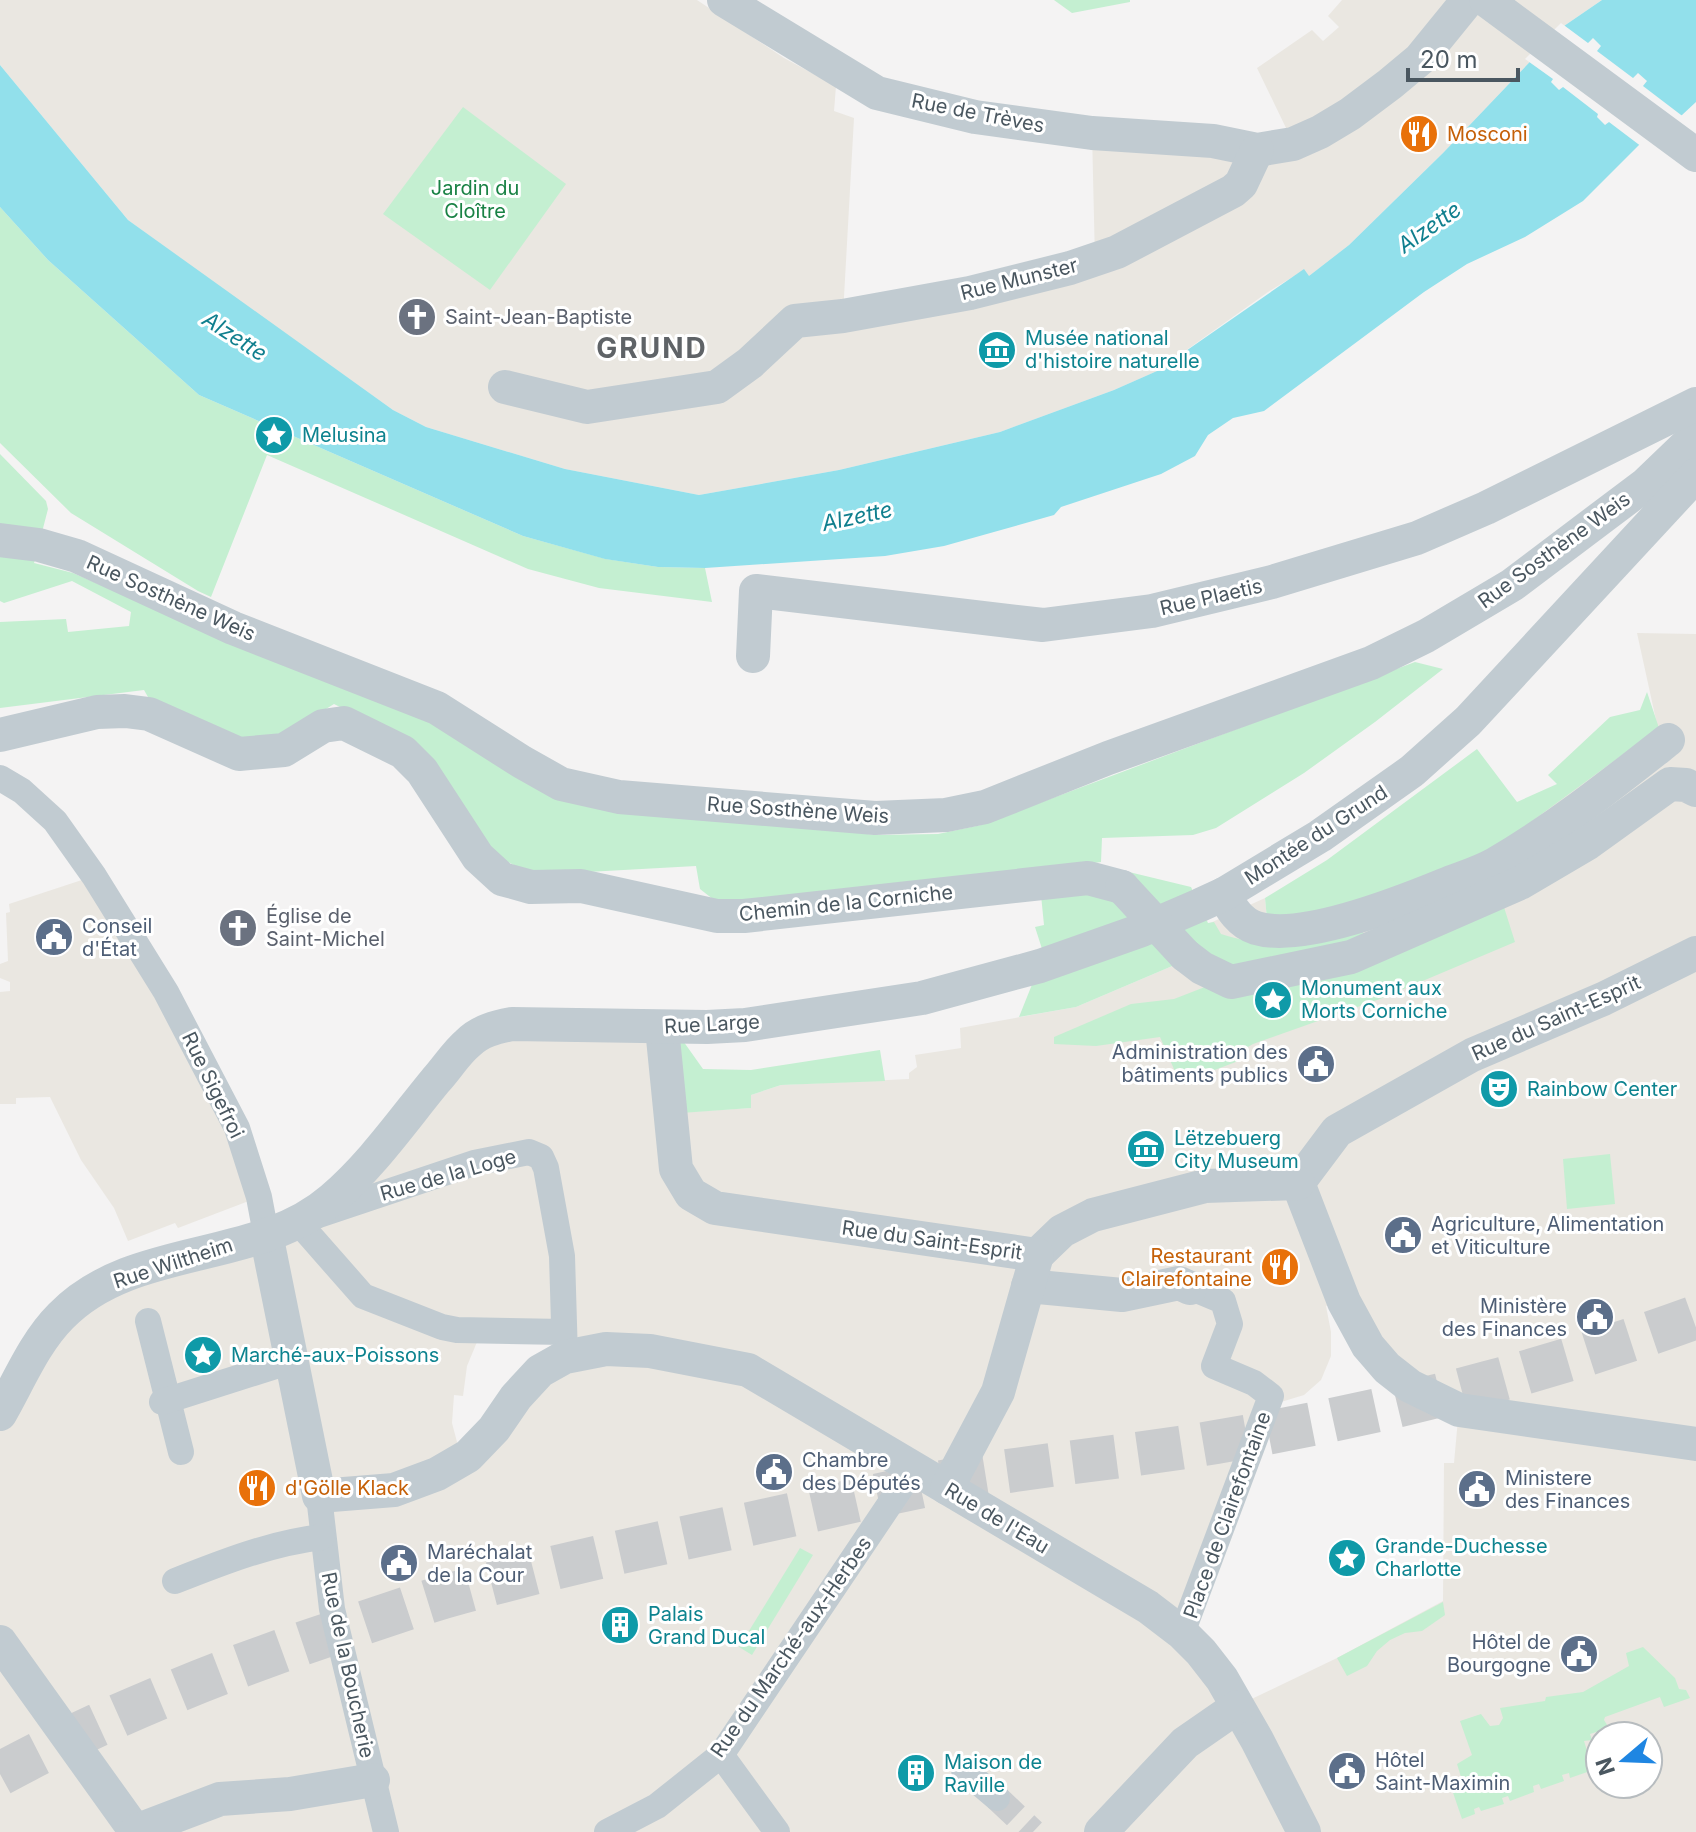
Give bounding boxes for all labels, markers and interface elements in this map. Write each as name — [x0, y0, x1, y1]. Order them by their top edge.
scale bar — [1408, 32, 1518, 82]
text: 20 m — [1420, 45, 1478, 74]
street label: Rue de Trèves — [910, 88, 1046, 138]
restaurant icon: Mosconi — [1398, 113, 1440, 155]
place label: Mosconi — [1447, 122, 1528, 146]
park label: Jardin du Cloître — [431, 176, 519, 223]
water label: Alzette — [1391, 196, 1466, 259]
street label: Rue Munster — [958, 253, 1080, 305]
church icon: Saint-Jean-Baptiste — [396, 296, 438, 338]
water label: Alzette — [197, 305, 272, 366]
place label: Saint-Jean-Baptiste — [445, 305, 632, 329]
place label: Musée national d'histoire naturelle — [1025, 326, 1200, 373]
museum icon: Musée national d'histoire naturelle — [976, 329, 1018, 371]
district label: GRUND — [596, 331, 708, 365]
place icon: Melusina — [253, 414, 295, 456]
place label: Melusina — [302, 423, 387, 447]
street label: Rue Sosthène Weis — [1473, 487, 1635, 613]
water label: Alzette — [818, 496, 895, 536]
street label: Rue Sosthène Weis — [83, 550, 259, 646]
street label: Rue Plaetis — [1157, 574, 1265, 620]
street label: Montée du Grund — [1240, 780, 1392, 890]
street label: Rue Sosthène Weis — [706, 792, 890, 828]
street label: Chemin de la Corniche — [738, 880, 954, 926]
place label: Église de Saint-Michel — [266, 903, 385, 951]
church icon: Église de Saint-Michel — [217, 907, 259, 949]
place label: Conseil d'État — [82, 914, 152, 961]
public building icon: Conseil d'État — [33, 916, 75, 958]
street label: Rue du Saint-Esprit — [1468, 970, 1644, 1066]
place label: Monument aux Morts Corniche — [1301, 976, 1447, 1023]
place icon: Monument aux Morts Corniche — [1252, 979, 1294, 1021]
street label: Rue Large — [664, 1010, 760, 1038]
street label: Rue Sigefroi — [177, 1028, 249, 1142]
place label: Administration des bâtiments publics — [1112, 1040, 1288, 1087]
public building icon: Administration des bâtiments publics — [1295, 1043, 1337, 1085]
theatre icon: Rainbow Center — [1478, 1068, 1520, 1110]
place label: Rainbow Center — [1527, 1077, 1678, 1101]
place label: Lëtzebuerg City Museum — [1174, 1126, 1299, 1173]
museum icon: Lëtzebuerg City Museum — [1125, 1128, 1167, 1170]
street label: Rue de la Loge — [377, 1144, 519, 1206]
place label: Agriculture, Alimentation et Viticulture — [1431, 1212, 1664, 1259]
public building icon: Agriculture, Alimentation et Viticulture — [1382, 1214, 1424, 1256]
street label: Rue du Saint-Esprit — [840, 1215, 1024, 1265]
street label: Rue Wiltheim — [110, 1232, 236, 1294]
place label: Restaurant Clairefontaine — [1121, 1244, 1252, 1291]
restaurant icon: Restaurant Clairefontaine — [1259, 1246, 1301, 1288]
place label: Ministère des Finances — [1442, 1294, 1567, 1341]
public building icon: Ministère des Finances — [1574, 1296, 1616, 1338]
place icon: Marché-aux-Poissons — [182, 1334, 224, 1376]
place label: Marché-aux-Poissons — [231, 1343, 439, 1367]
street label: Place de Clairefontaine — [1178, 1408, 1276, 1622]
place label: Chambre des Députés — [802, 1448, 921, 1495]
public building icon: Chambre des Députés — [753, 1451, 795, 1493]
place label: Ministere des Finances — [1505, 1466, 1630, 1513]
restaurant icon: d'Gölle Klack — [236, 1467, 278, 1509]
public building icon: Ministere des Finances — [1456, 1468, 1498, 1510]
place label: d'Gölle Klack — [285, 1476, 409, 1500]
street label: Rue de l'Eau — [940, 1477, 1054, 1559]
street label: Rue du Marché-aux-Herbes — [706, 1532, 876, 1762]
place label: Grande-Duchesse Charlotte — [1375, 1534, 1548, 1581]
place icon: Grande-Duchesse Charlotte — [1326, 1537, 1368, 1579]
place label: Maréchalat de la Cour — [427, 1540, 533, 1587]
public building icon: Maréchalat de la Cour — [378, 1542, 420, 1584]
street label: Rue de la Boucherie — [317, 1570, 379, 1760]
place label: Palais Grand Ducal — [648, 1602, 765, 1649]
building icon: Palais Grand Ducal — [599, 1604, 641, 1646]
place label: Hôtel de Bourgogne — [1447, 1630, 1551, 1677]
public building icon: Hôtel de Bourgogne — [1558, 1633, 1600, 1675]
north arrow — [1584, 1720, 1664, 1800]
place label: Hôtel Saint-Maximin — [1375, 1748, 1510, 1795]
place label: Maison de Raville — [944, 1750, 1042, 1797]
public building icon: Hôtel Saint-Maximin — [1326, 1750, 1368, 1792]
building icon: Maison de Raville — [895, 1752, 937, 1794]
text: N — [1590, 1754, 1620, 1779]

